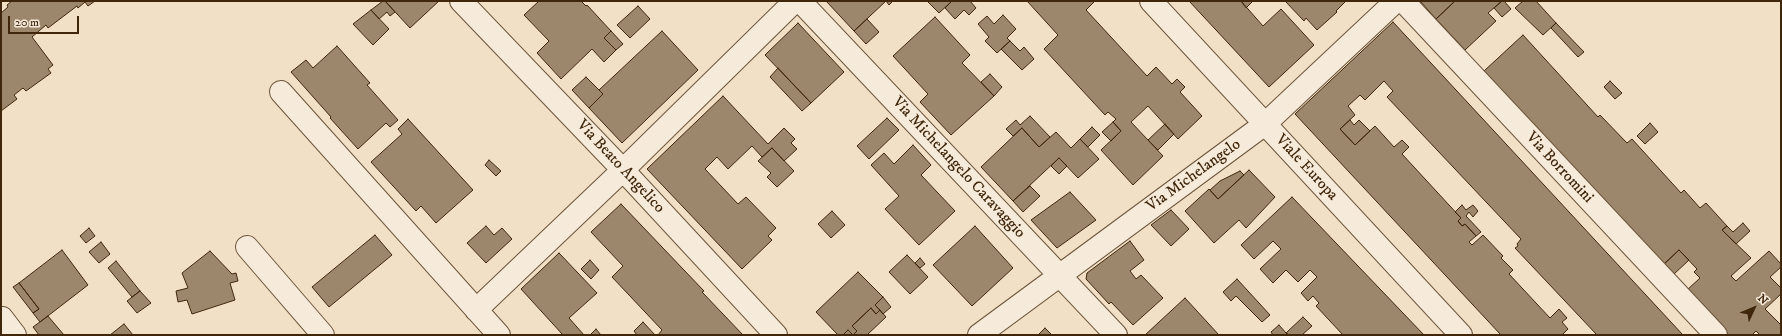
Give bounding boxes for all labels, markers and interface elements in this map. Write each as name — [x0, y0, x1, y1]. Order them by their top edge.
scale bar — [10, 8, 81, 34]
text: 20 m — [15, 15, 39, 30]
street label: Via Michelangelo Caravaggio — [887, 93, 1029, 243]
street label: Via Beato Angelico — [572, 116, 668, 218]
street label: Via Borromini — [1521, 128, 1597, 208]
street label: Viale Europa — [1271, 131, 1341, 205]
street label: Via Michelangelo — [1143, 135, 1245, 217]
north arrow — [1734, 288, 1774, 328]
text: N — [1754, 292, 1771, 308]

